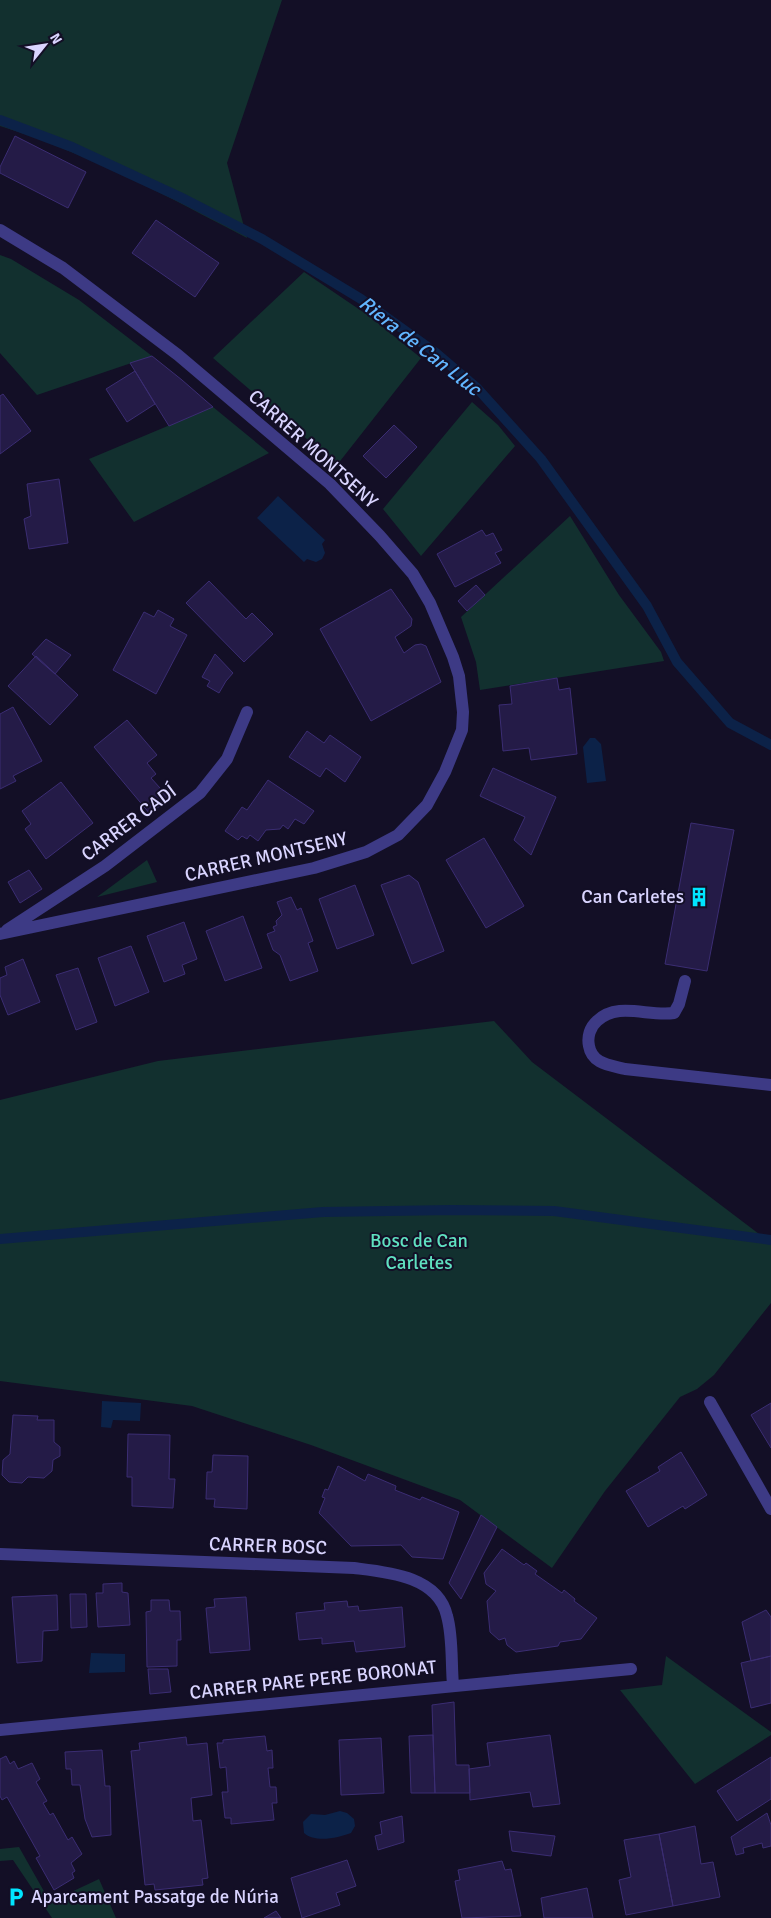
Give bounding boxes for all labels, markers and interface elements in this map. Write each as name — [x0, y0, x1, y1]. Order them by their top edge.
north arrow — [20, 20, 70, 70]
text: N — [46, 30, 66, 47]
water label: Riera de Can Lluc — [354, 291, 487, 402]
street label: CARRER MONTSENY — [243, 384, 383, 514]
street label: CARRER CADÍ — [77, 779, 182, 867]
street label: CARRER MONTSENY — [182, 827, 350, 887]
place label: Can Carletes — [581, 885, 684, 909]
building icon: Can Carletes — [688, 886, 710, 908]
park label: Bosc de Can Carletes — [370, 1229, 468, 1275]
street label: CARRER BOSC — [209, 1532, 327, 1560]
street label: CARRER PARE PERE BORONAT — [188, 1655, 438, 1705]
place label: Aparcament Passatge de Núria — [31, 1885, 279, 1909]
parking icon: Aparcament Passatge de Núria — [5, 1886, 27, 1908]

